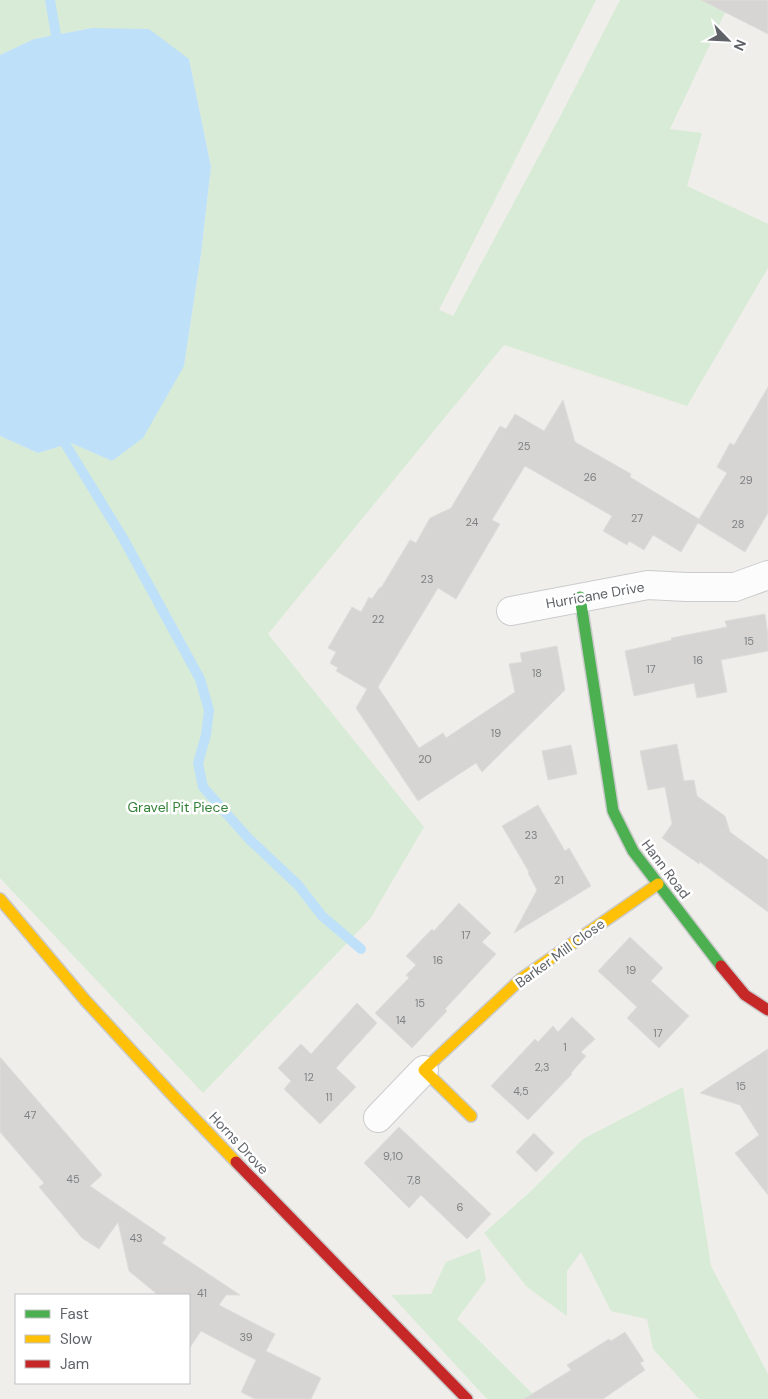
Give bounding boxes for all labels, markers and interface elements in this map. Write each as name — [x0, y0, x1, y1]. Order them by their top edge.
north arrow — [703, 15, 753, 65]
text: N — [730, 37, 750, 54]
house number: 25 — [517, 439, 531, 453]
house number: 26 — [583, 470, 597, 484]
house number: 29 — [739, 473, 753, 487]
house number: 27 — [631, 511, 643, 525]
house number: 24 — [466, 515, 479, 529]
house number: 28 — [732, 517, 744, 531]
house number: 23 — [421, 572, 433, 586]
street label: Hurricane Drive — [544, 577, 646, 613]
house number: 22 — [372, 612, 384, 626]
house number: 15 — [744, 634, 754, 648]
house number: 16 — [693, 653, 703, 667]
house number: 17 — [646, 662, 656, 676]
house number: 18 — [532, 666, 542, 680]
house number: 19 — [491, 726, 501, 740]
house number: 20 — [418, 752, 432, 766]
park label: Gravel Pit Piece — [127, 798, 229, 816]
house number: 23 — [525, 828, 537, 842]
street label: Hann Road — [638, 836, 694, 902]
house number: 21 — [554, 873, 564, 887]
street label: Barker Mill Close — [512, 914, 608, 991]
house number: 17 — [461, 928, 471, 942]
house number: 16 — [433, 953, 443, 967]
house number: 19 — [626, 963, 636, 977]
house number: 15 — [415, 996, 425, 1010]
house number: 14 — [396, 1013, 406, 1027]
house number: 17 — [653, 1026, 663, 1040]
house number: 1 — [563, 1040, 567, 1054]
house number: 2,3 — [535, 1060, 549, 1074]
house number: 12 — [304, 1070, 314, 1084]
house number: 15 — [736, 1079, 746, 1093]
house number: 4,5 — [513, 1084, 529, 1098]
house number: 11 — [326, 1090, 332, 1104]
house number: 47 — [24, 1108, 36, 1122]
street label: Horns Drove — [205, 1108, 273, 1178]
house number: 9,10 — [383, 1149, 403, 1163]
house number: 45 — [66, 1172, 80, 1186]
house number: 7,8 — [407, 1173, 421, 1187]
house number: 6 — [457, 1200, 464, 1214]
house number: 43 — [129, 1231, 143, 1245]
house number: 41 — [197, 1286, 207, 1300]
legend — [15, 1294, 190, 1384]
text: Fast — [60, 1304, 89, 1324]
text: Slow — [60, 1329, 93, 1349]
house number: 39 — [239, 1330, 253, 1344]
text: Jam — [60, 1354, 89, 1374]

